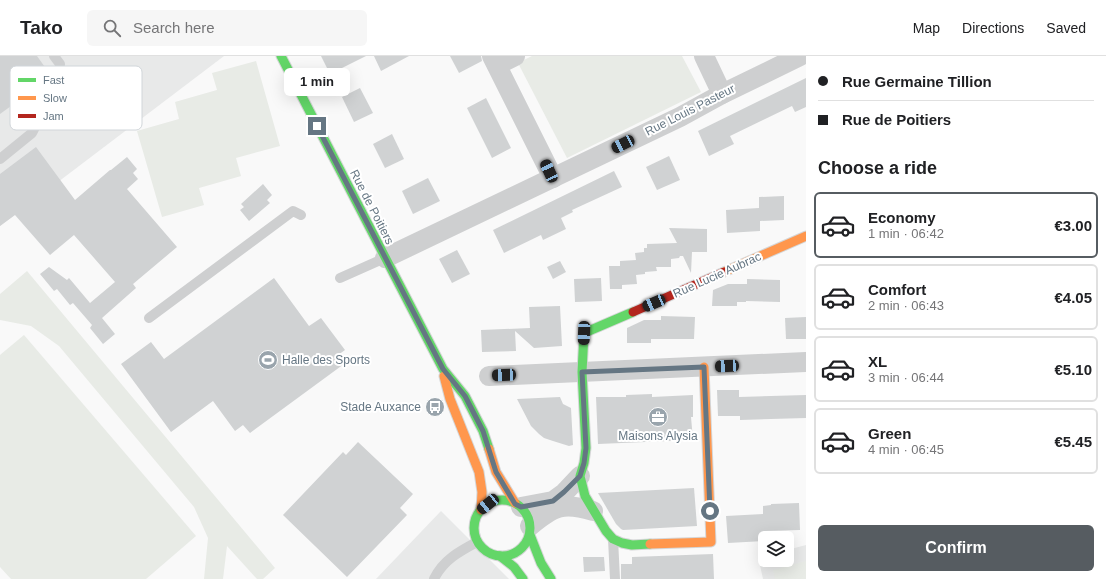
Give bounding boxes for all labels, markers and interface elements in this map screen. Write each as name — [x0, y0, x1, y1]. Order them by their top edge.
search box — [87, 10, 367, 46]
text: Tako — [20, 17, 63, 38]
icon: search — [101, 17, 123, 39]
text: Search here — [133, 19, 215, 36]
text: Map — [913, 20, 940, 36]
text: Directions — [962, 20, 1024, 36]
text: Saved — [1046, 20, 1086, 36]
legend — [10, 66, 142, 130]
callout: 1 min — [284, 68, 350, 96]
text: Rue Germaine Tillion — [842, 73, 992, 90]
text: Fast — [43, 74, 64, 86]
text: 1 min — [300, 74, 334, 89]
street label: Rue Louis Pasteur — [643, 81, 737, 139]
text: Slow — [43, 92, 67, 104]
text: Jam — [43, 110, 64, 122]
text: Rue de Poitiers — [842, 111, 951, 128]
route end — [308, 117, 326, 135]
car — [610, 133, 636, 155]
car — [538, 158, 560, 184]
text: Choose a ride — [818, 158, 937, 178]
street label: Rue de Poitiers — [347, 167, 397, 247]
icon: car — [820, 207, 856, 243]
text: Economy — [868, 209, 936, 226]
text: €3.00 — [1054, 217, 1092, 234]
text: 1 min · 06:42 — [868, 226, 944, 241]
street label: Rue Lucie Aubrac — [671, 249, 763, 301]
icon: car — [820, 279, 856, 315]
text: Comfort — [868, 281, 926, 298]
text: €4.05 — [1054, 289, 1092, 306]
car — [641, 293, 667, 313]
text: 2 min · 06:43 — [868, 298, 944, 313]
car — [578, 321, 590, 345]
sports icon: Halle des Sports — [257, 349, 279, 371]
icon: car — [820, 351, 856, 387]
place label: Halle des Sports — [282, 353, 370, 367]
text: XL — [868, 353, 887, 370]
car — [715, 359, 739, 373]
text: €5.10 — [1054, 361, 1092, 378]
car — [492, 369, 516, 381]
text: 3 min · 06:44 — [868, 370, 944, 385]
bus stop icon: Stade Auxance — [424, 396, 446, 418]
place label: Stade Auxance — [340, 400, 421, 414]
office icon: Maisons Alysia — [647, 406, 669, 428]
icon: car — [820, 423, 856, 459]
text: Green — [868, 425, 911, 442]
place label: Maisons Alysia — [618, 429, 698, 443]
text: €5.45 — [1054, 433, 1092, 450]
text: 4 min · 06:45 — [868, 442, 944, 457]
car — [475, 492, 501, 516]
route start — [701, 502, 719, 520]
button: Confirm — [818, 525, 1094, 571]
map controls — [758, 531, 794, 567]
button: layers — [758, 531, 794, 567]

